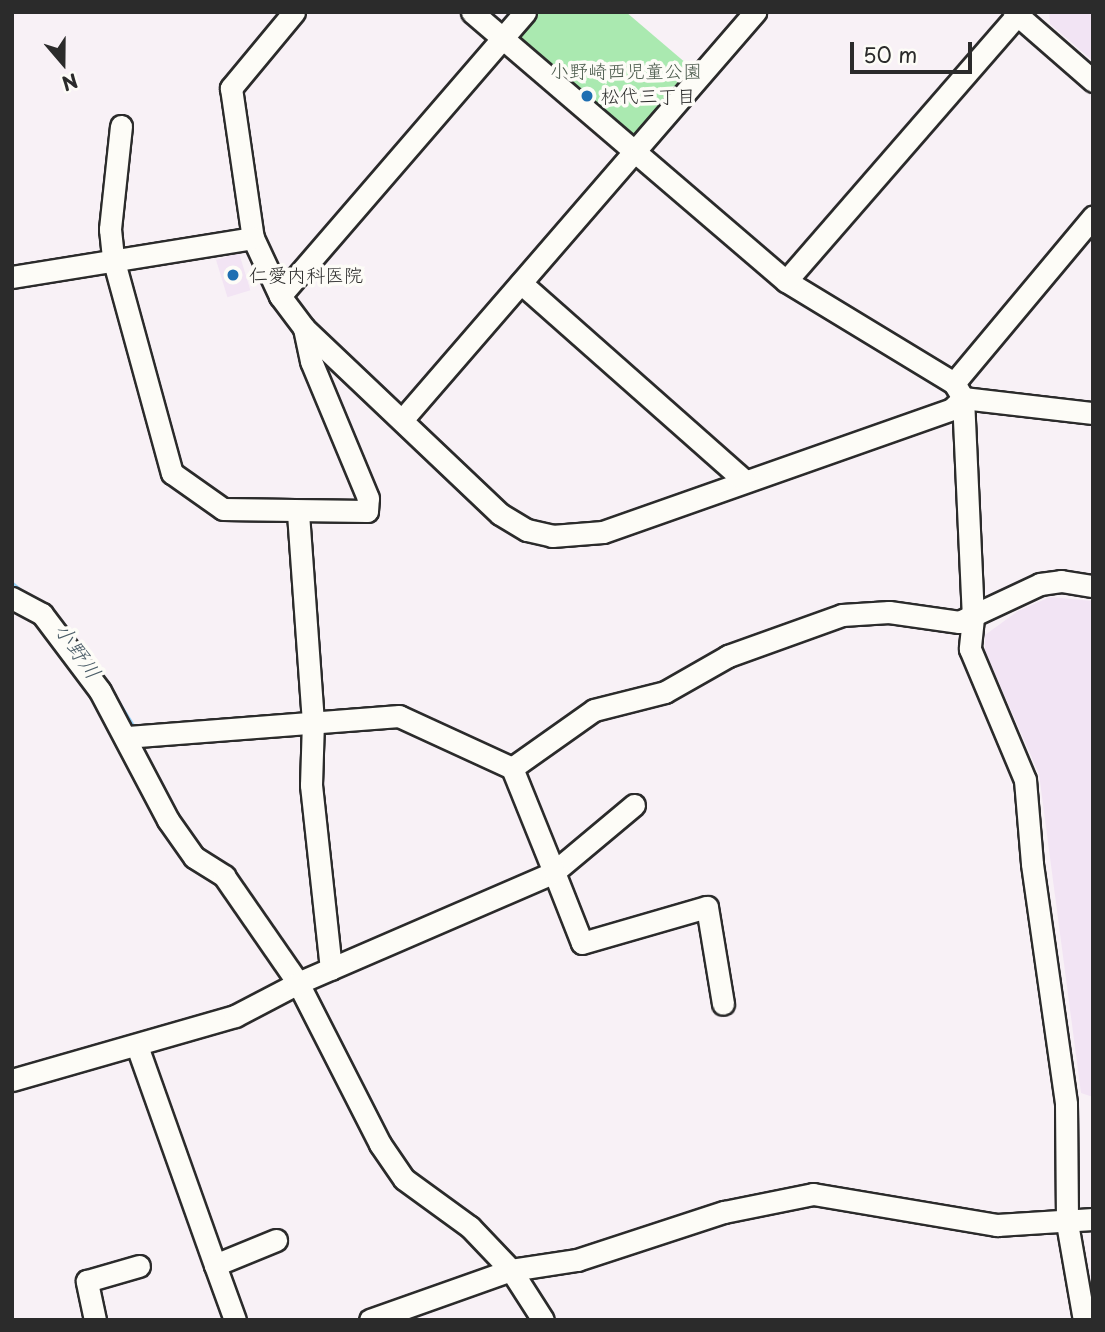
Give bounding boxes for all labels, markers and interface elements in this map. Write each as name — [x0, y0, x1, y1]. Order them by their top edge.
north arrow — [28, 28, 98, 98]
scale bar — [853, 28, 976, 72]
text: 50 m — [863, 38, 917, 70]
park label: 小野崎西児童公園 — [550, 60, 702, 82]
text: N — [58, 67, 82, 98]
place label: 松代三丁目 — [601, 85, 696, 107]
marker: 松代三丁目 — [579, 88, 595, 104]
place label: 仁愛内科医院 — [249, 264, 363, 286]
marker: 仁愛内科医院 — [223, 265, 243, 285]
water label: 小野川 — [51, 617, 107, 683]

